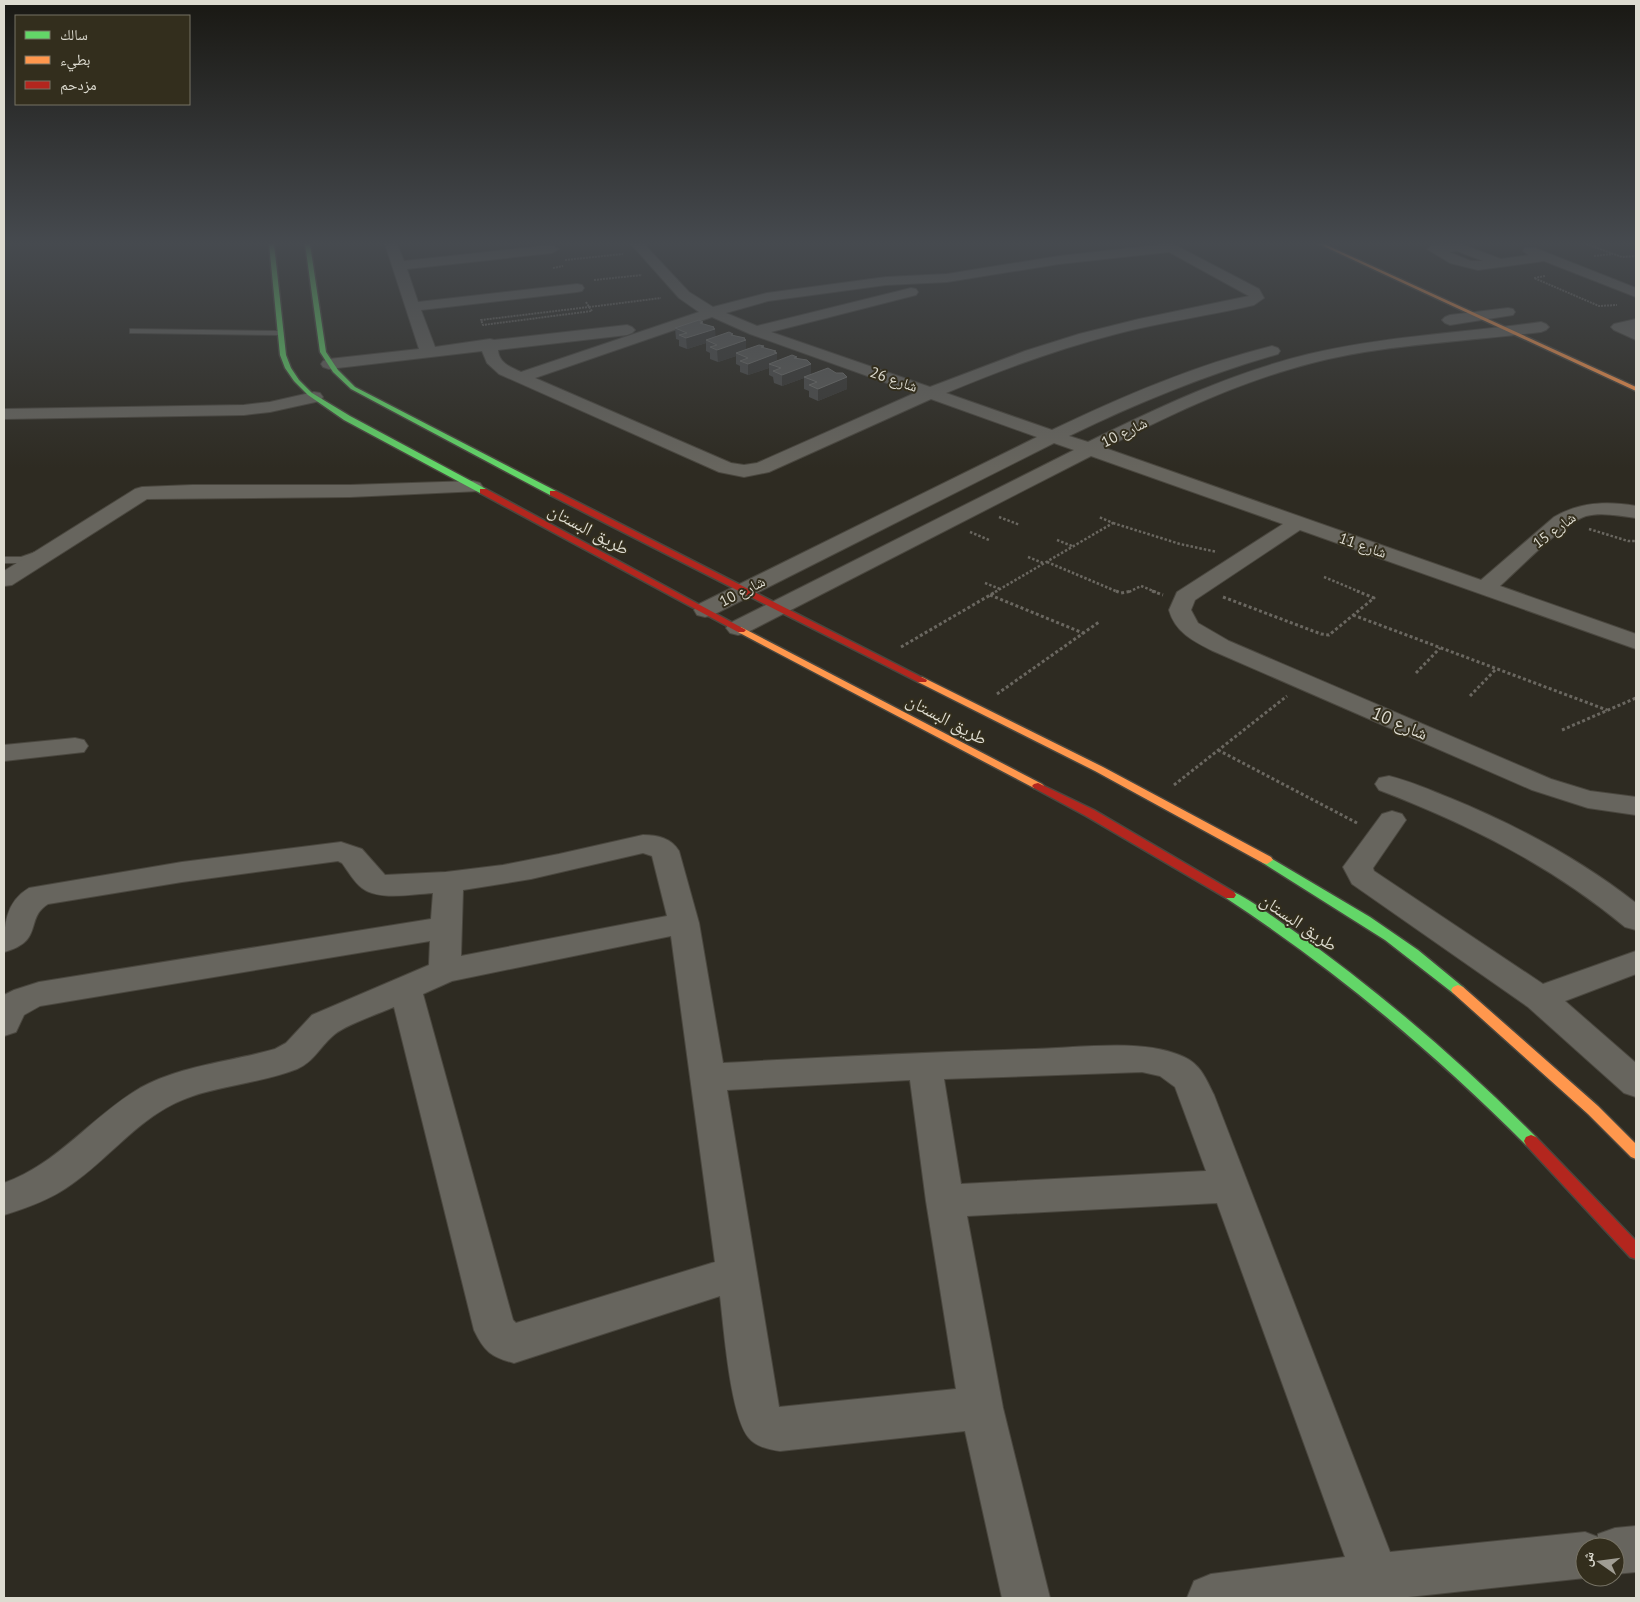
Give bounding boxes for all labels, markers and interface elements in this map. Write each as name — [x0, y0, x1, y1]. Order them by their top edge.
legend — [15, 15, 190, 105]
text: سالك — [60, 25, 88, 44]
text: بطيء — [60, 50, 90, 72]
text: مزدحم — [60, 75, 97, 95]
street label: شارع 26 — [867, 362, 920, 397]
street label: شارع 10 — [1098, 413, 1151, 452]
street label: طريق البستان — [545, 498, 633, 560]
street label: شارع 15 — [1529, 508, 1580, 553]
street label: شارع 11 — [1336, 528, 1389, 563]
street label: شارع 10 — [716, 571, 769, 611]
street label: طريق البستان — [903, 688, 991, 750]
street label: شارع 10 — [1369, 701, 1431, 745]
street label: طريق البستان — [1256, 888, 1342, 956]
north arrow — [1575, 1537, 1625, 1587]
text: ش — [1577, 1549, 1598, 1568]

